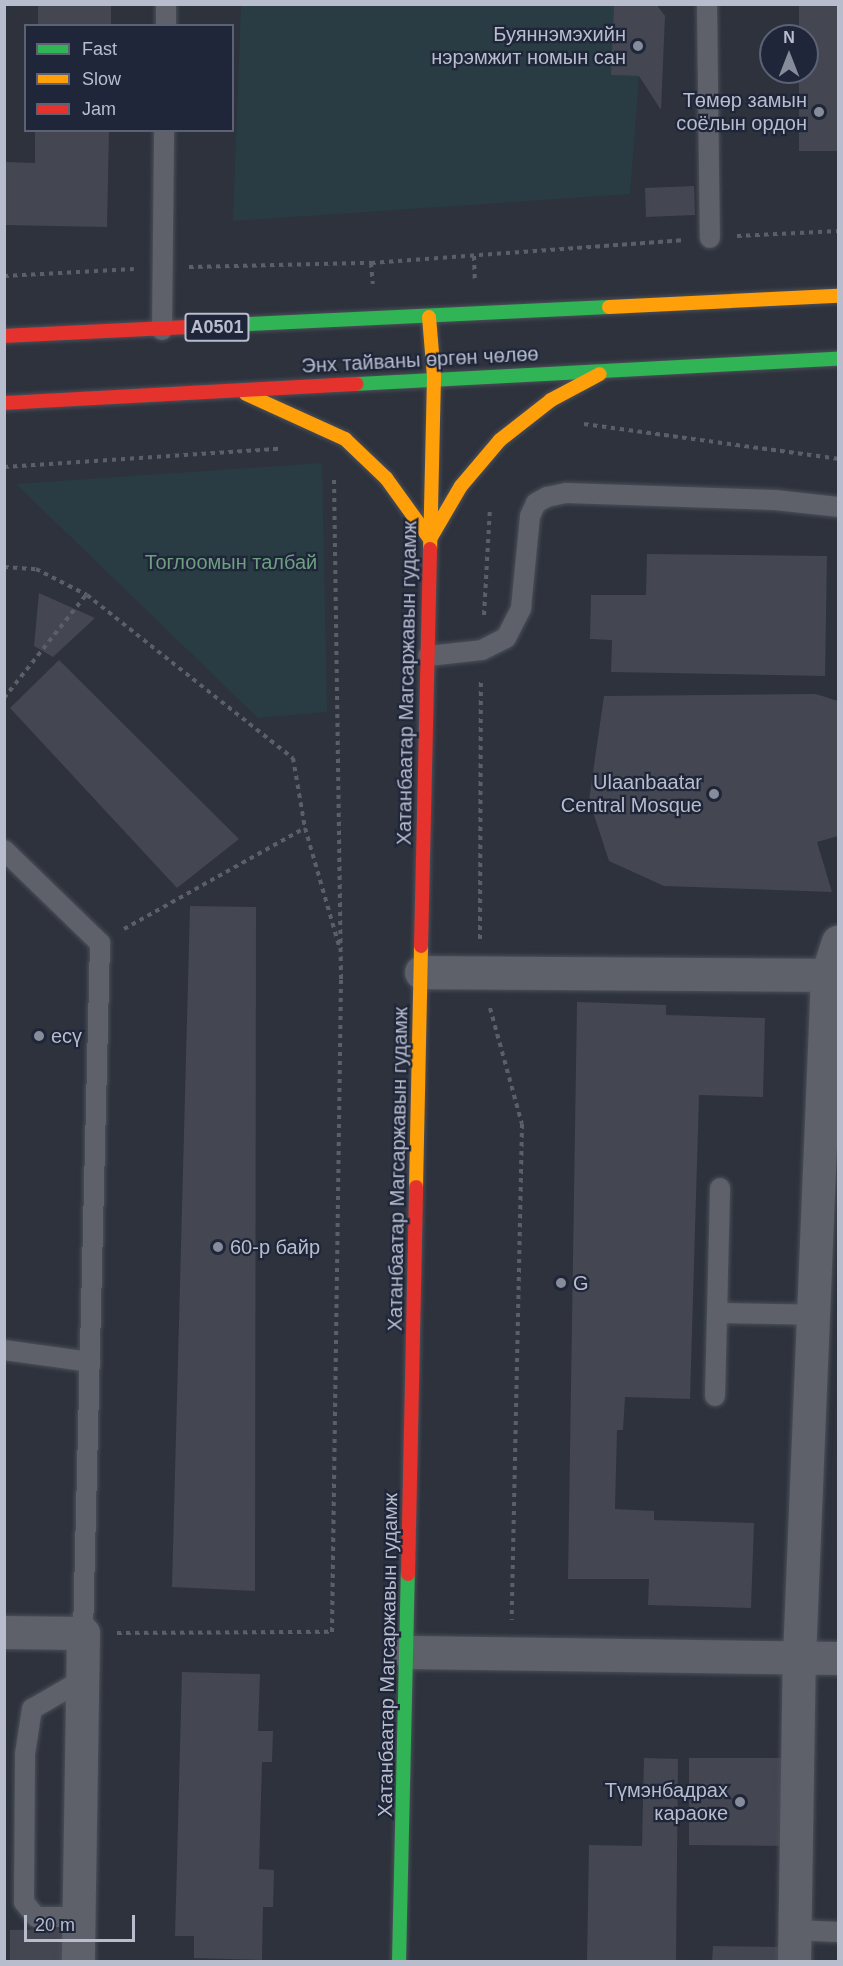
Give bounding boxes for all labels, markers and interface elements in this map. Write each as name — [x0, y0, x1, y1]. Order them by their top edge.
place label: Буяннэмэхийн нэрэмжит номын сан — [431, 22, 626, 69]
legend — [24, 24, 234, 132]
north arrow — [759, 24, 819, 84]
text: N — [783, 29, 795, 46]
text: Fast — [82, 39, 117, 59]
marker: Буяннэмэхийн нэрэмжит номын сан — [631, 39, 645, 53]
text: Slow — [82, 69, 121, 89]
place label: Төмөр замын соёлын ордон — [676, 88, 807, 135]
text: Jam — [82, 99, 116, 119]
marker: Төмөр замын соёлын ордон — [812, 105, 826, 119]
road number: A0501 — [184, 312, 250, 342]
street label: Энх тайваны өргөн чөлөө — [301, 342, 539, 378]
street label: Хатанбаатар Магсаржавын гудамж — [392, 521, 422, 845]
park label: Тоглоомын талбай — [145, 550, 317, 574]
place label: Ulaanbaatar Central Mosque — [561, 771, 702, 818]
marker: Ulaanbaatar Central Mosque — [707, 787, 721, 801]
street label: Хатанбаатар Магсаржавын гудамж — [383, 1007, 413, 1331]
place label: есү — [51, 1024, 82, 1048]
marker: есү — [32, 1029, 46, 1043]
place label: 60-р байр — [230, 1235, 320, 1259]
marker: 60-р байр — [211, 1240, 225, 1254]
place label: G — [573, 1271, 589, 1295]
marker: G — [554, 1276, 568, 1290]
street label: Хатанбаатар Магсаржавын гудамж — [373, 1493, 403, 1817]
place label: Түмэнбадрах караоке — [605, 1778, 728, 1825]
marker: Түмэнбадрах караоке — [733, 1795, 747, 1809]
scale bar — [27, 1903, 138, 1941]
text: 20 m — [35, 1915, 75, 1935]

